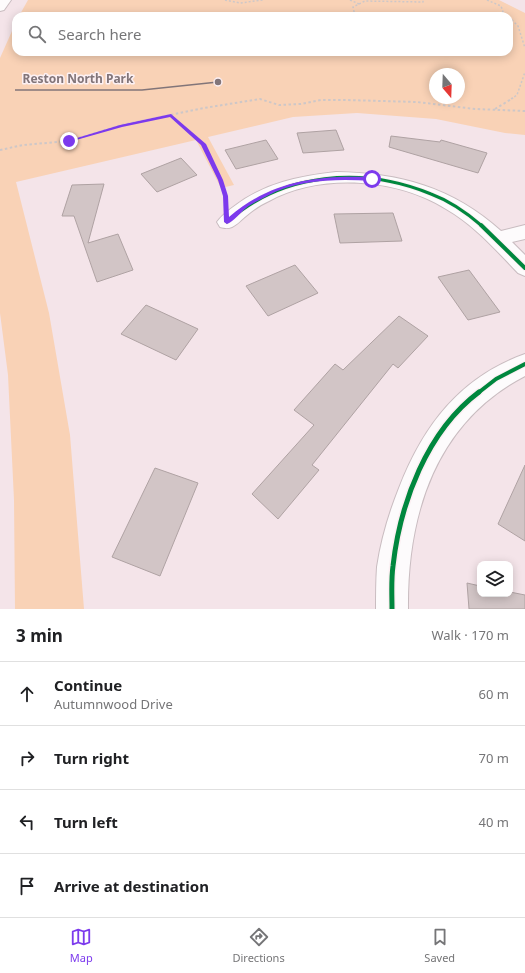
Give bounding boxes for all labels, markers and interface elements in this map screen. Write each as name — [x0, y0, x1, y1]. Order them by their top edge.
search box — [12, 12, 513, 56]
icon: search — [26, 23, 48, 45]
text: Search here — [58, 24, 141, 44]
callout: Reston North Park — [15, 66, 142, 90]
north arrow — [429, 68, 465, 104]
text: Reston North Park — [23, 70, 134, 87]
route end — [60, 132, 78, 150]
route start — [363, 170, 381, 188]
map controls — [477, 561, 513, 597]
button: layers — [477, 561, 513, 597]
text: 3 min — [16, 624, 63, 647]
text: Walk · 170 m — [431, 626, 509, 644]
text: Continue — [54, 675, 122, 695]
icon: ahead — [16, 683, 38, 705]
text: 60 m — [479, 685, 509, 703]
text: Autumnwood Drive — [54, 695, 173, 713]
icon: right — [16, 747, 38, 769]
text: Turn right — [54, 748, 129, 768]
text: 70 m — [479, 749, 509, 767]
icon: left — [16, 811, 38, 833]
text: Turn left — [54, 812, 118, 832]
text: 40 m — [479, 813, 509, 831]
icon: arrive — [16, 875, 38, 897]
text: Arrive at destination — [54, 876, 209, 896]
tab: Map — [70, 926, 93, 965]
tab: Directions — [232, 926, 285, 965]
tab: Saved — [424, 926, 455, 965]

